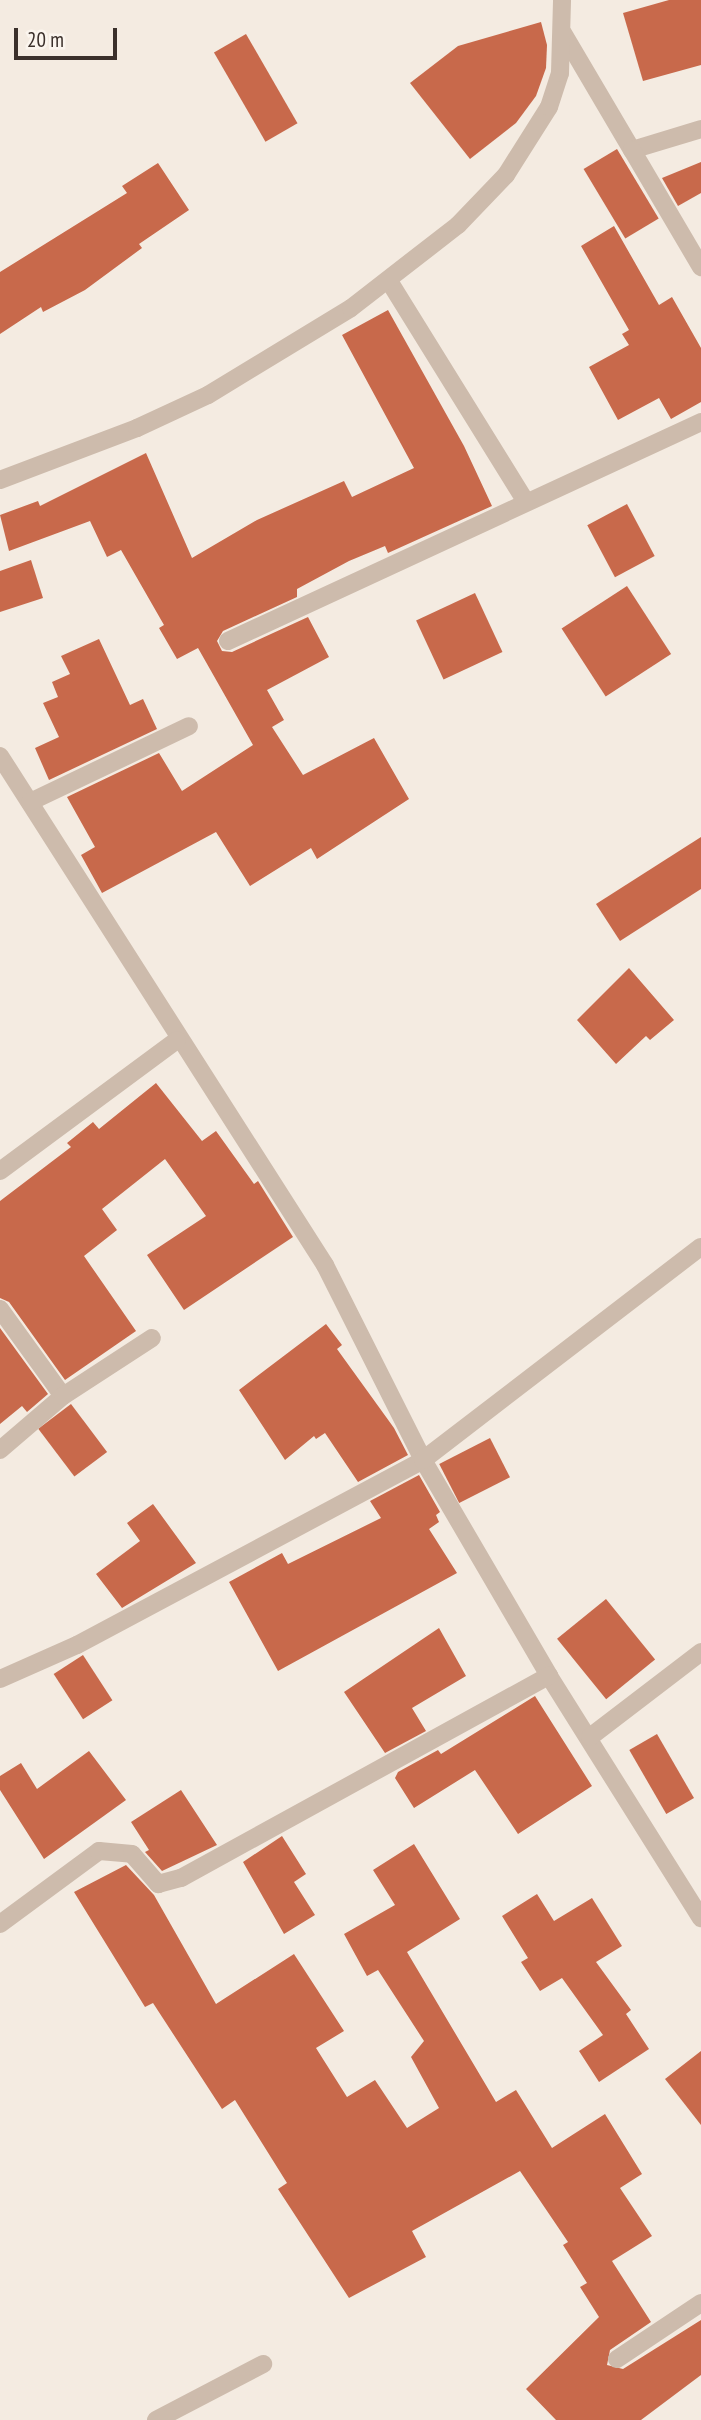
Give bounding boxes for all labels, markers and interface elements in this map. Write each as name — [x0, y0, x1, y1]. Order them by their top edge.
scale bar — [18, 14, 121, 58]
text: 20 m — [27, 26, 64, 53]

